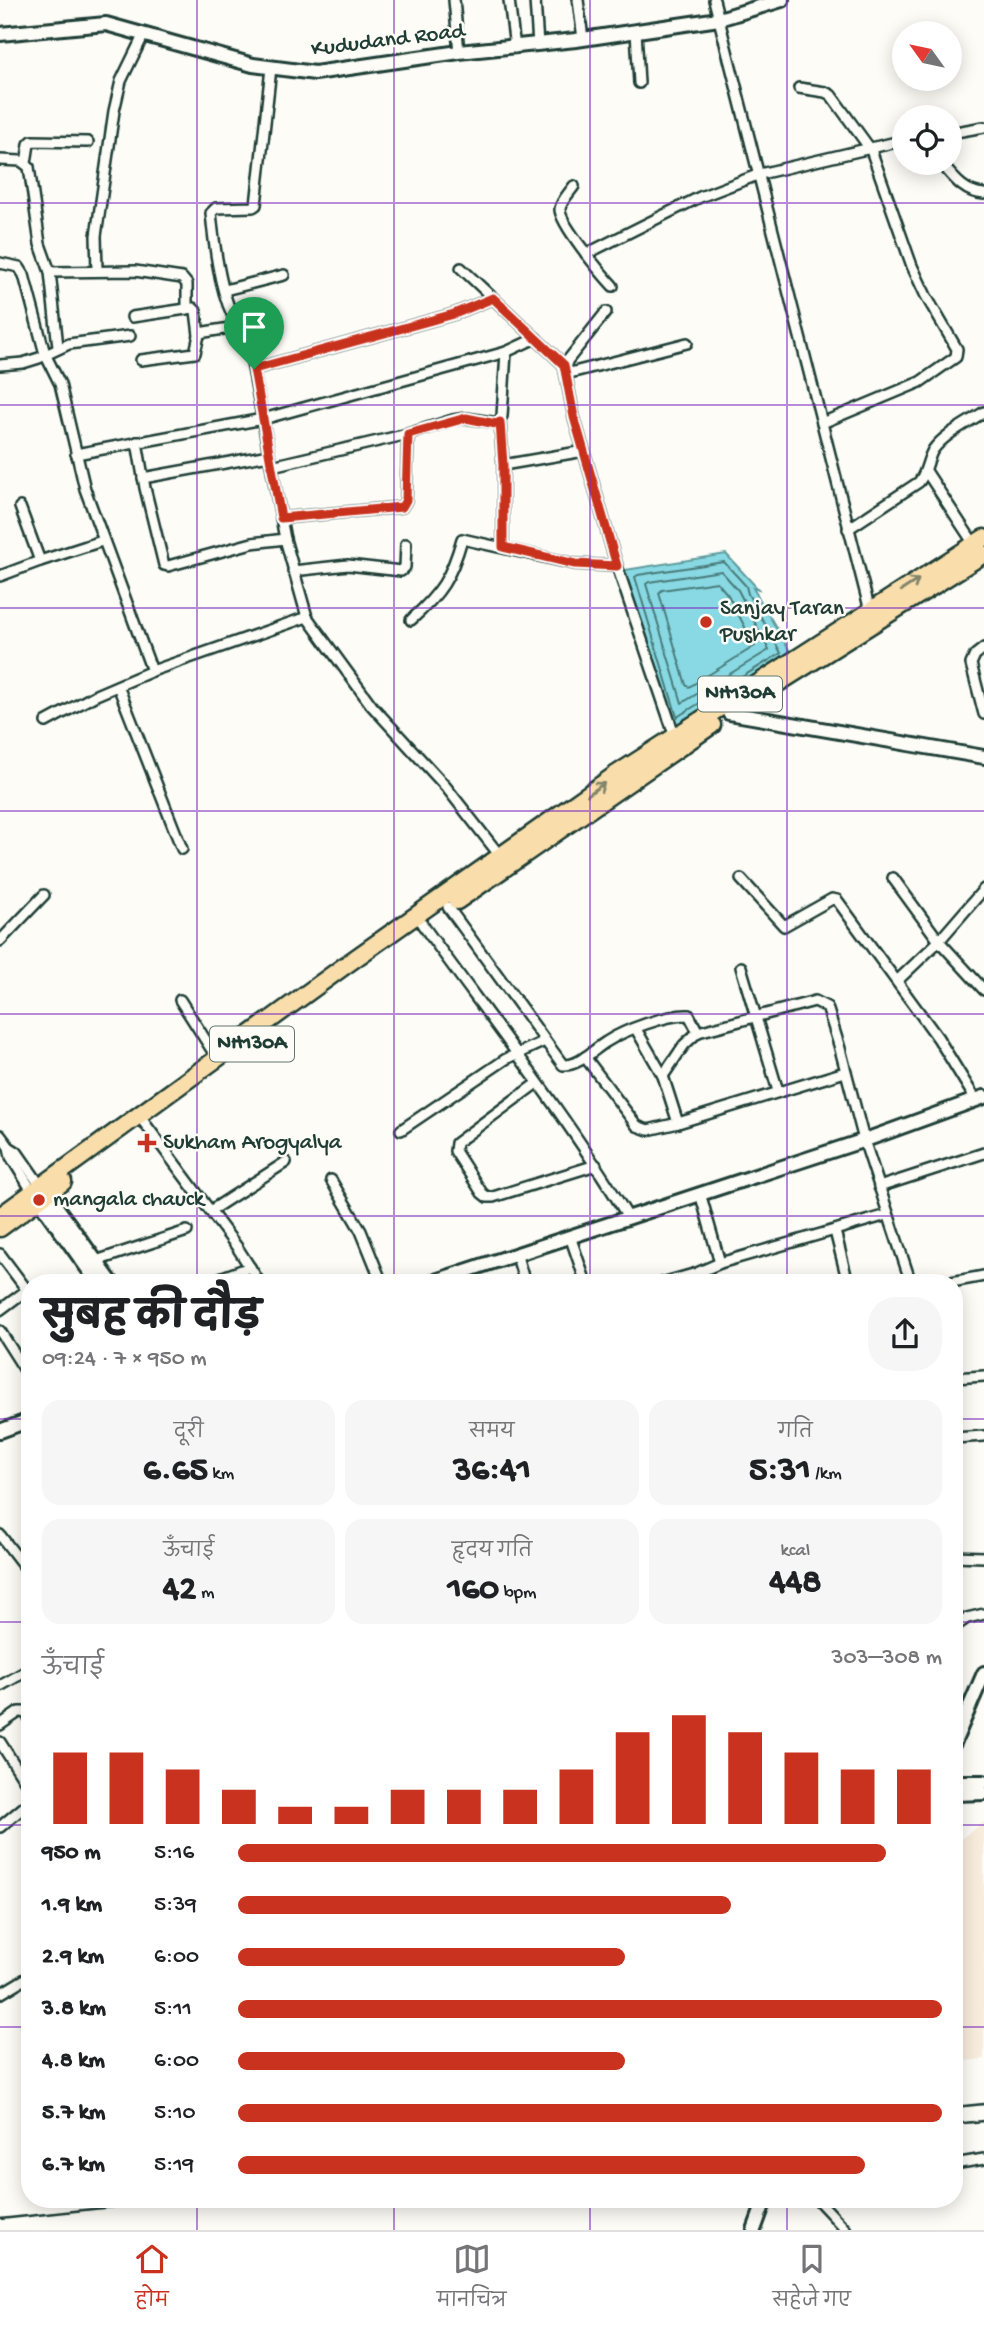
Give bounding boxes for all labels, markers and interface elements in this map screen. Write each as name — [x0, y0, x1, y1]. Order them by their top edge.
street label: Kududand Road — [310, 18, 468, 64]
north arrow — [892, 21, 962, 91]
map controls — [892, 21, 962, 175]
button: locate — [892, 105, 962, 175]
pin — [224, 297, 284, 369]
icon: arrive — [235, 308, 273, 346]
one-way arrow — [900, 578, 920, 592]
place label: Sanjay Taran Pushkar — [719, 596, 844, 649]
marker: Sanjay Taran Pushkar — [698, 614, 714, 630]
road number: NH130A — [698, 676, 782, 712]
one-way arrow — [586, 782, 605, 796]
road number: NH130A — [210, 1026, 294, 1062]
place label: Sukham Arogyalya — [163, 1130, 343, 1157]
marker: Sukham Arogyalya — [137, 1133, 157, 1153]
place label: mangala chauck — [53, 1187, 207, 1214]
marker: mangala chauck — [31, 1192, 47, 1208]
button: share — [868, 1297, 942, 1371]
text: सुबह की दौड़ — [42, 1298, 261, 1342]
text: 09:24 · 7 × 950 m — [42, 1346, 207, 1373]
text: दूरी — [174, 1422, 204, 1445]
text: समय — [469, 1422, 515, 1445]
text: गति — [778, 1422, 813, 1445]
text: 6.65 — [143, 1451, 208, 1492]
text: 36:41 — [453, 1451, 531, 1492]
text: 5:31 — [749, 1451, 811, 1492]
text: km — [208, 1463, 234, 1486]
text: /km — [811, 1463, 842, 1486]
text: kcal — [780, 1540, 810, 1563]
text: ऊँचाई — [163, 1541, 214, 1564]
text: हृदय गति — [452, 1541, 532, 1564]
text: 448 — [769, 1563, 821, 1604]
text: 42 — [163, 1570, 197, 1611]
text: 160 — [447, 1570, 499, 1611]
text: m — [197, 1582, 215, 1605]
text: bpm — [499, 1582, 537, 1605]
text: 303–308 m — [832, 1645, 942, 1672]
text: ऊँचाई — [42, 1656, 104, 1683]
text: 950 m — [42, 1840, 100, 1867]
text: 5:16 — [154, 1840, 194, 1867]
text: 1.9 km — [42, 1892, 102, 1919]
text: 5:39 — [154, 1892, 197, 1919]
text: 2.9 km — [42, 1944, 104, 1971]
text: 6:00 — [154, 1944, 199, 1971]
text: 3.8 km — [42, 1996, 106, 2023]
text: 5:11 — [154, 1996, 192, 2023]
text: 4.8 km — [42, 2048, 105, 2075]
text: 6:00 — [154, 2048, 199, 2075]
text: 5.7 km — [42, 2100, 105, 2127]
text: 5:10 — [154, 2100, 196, 2127]
text: 6.7 km — [42, 2152, 105, 2179]
text: 5:19 — [154, 2152, 194, 2179]
tab: होम — [133, 2240, 171, 2320]
tab: मानचित्र — [437, 2240, 507, 2320]
tab: सहेजे गए — [772, 2240, 851, 2320]

